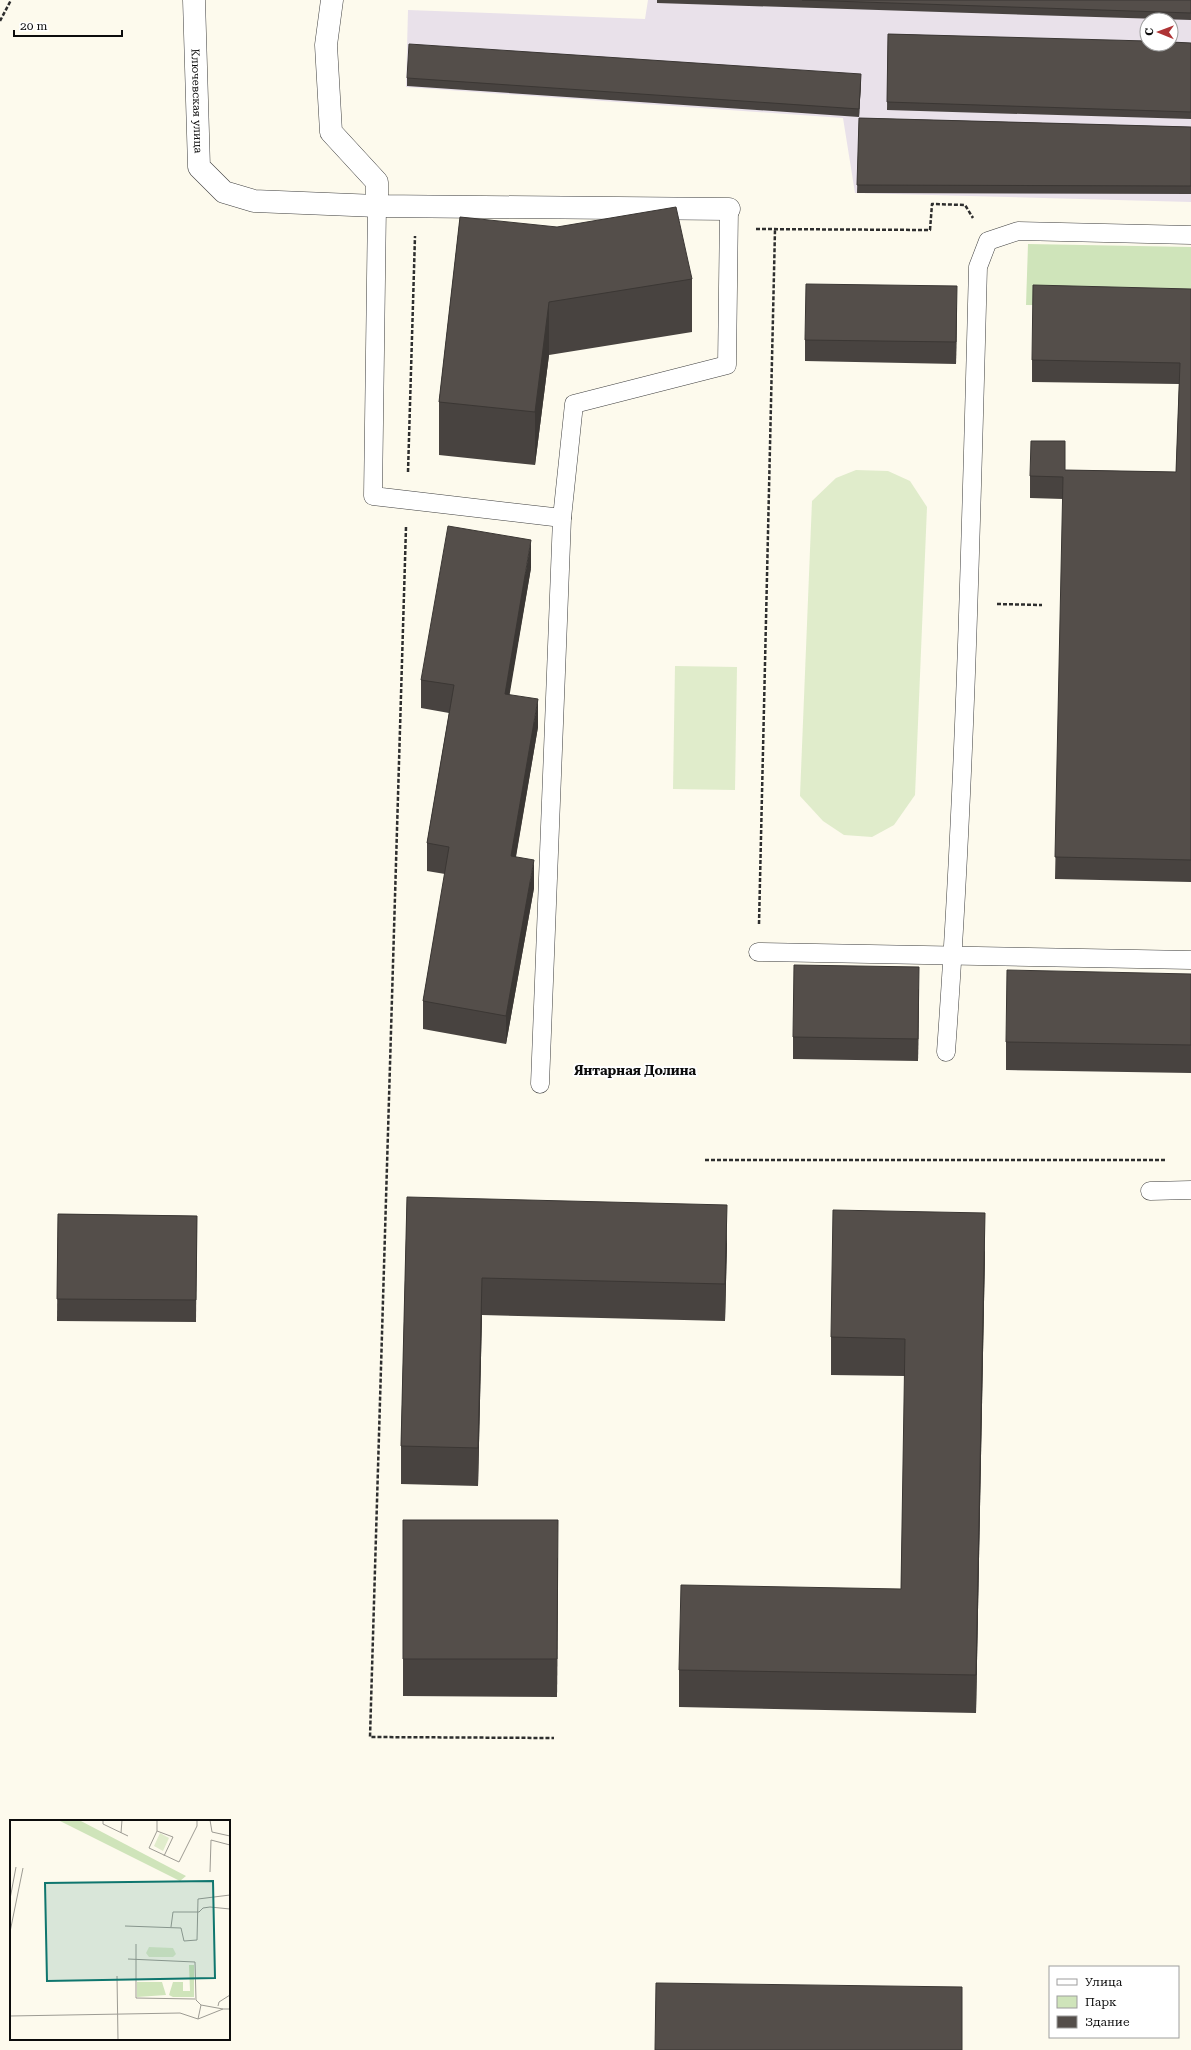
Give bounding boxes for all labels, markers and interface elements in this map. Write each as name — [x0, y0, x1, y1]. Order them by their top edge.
scale bar — [14, 12, 122, 38]
north arrow — [1139, 12, 1179, 52]
text: 20 m — [20, 19, 47, 33]
text: С — [1143, 28, 1156, 36]
street label: Ключевская улица — [189, 48, 205, 154]
district label: Янтарная Долина — [574, 1063, 696, 1078]
inset map — [10, 1820, 230, 2040]
legend — [1049, 1966, 1179, 2038]
text: Улица — [1085, 1975, 1123, 1989]
text: Парк — [1085, 1995, 1117, 2009]
text: Здание — [1085, 2015, 1130, 2029]

